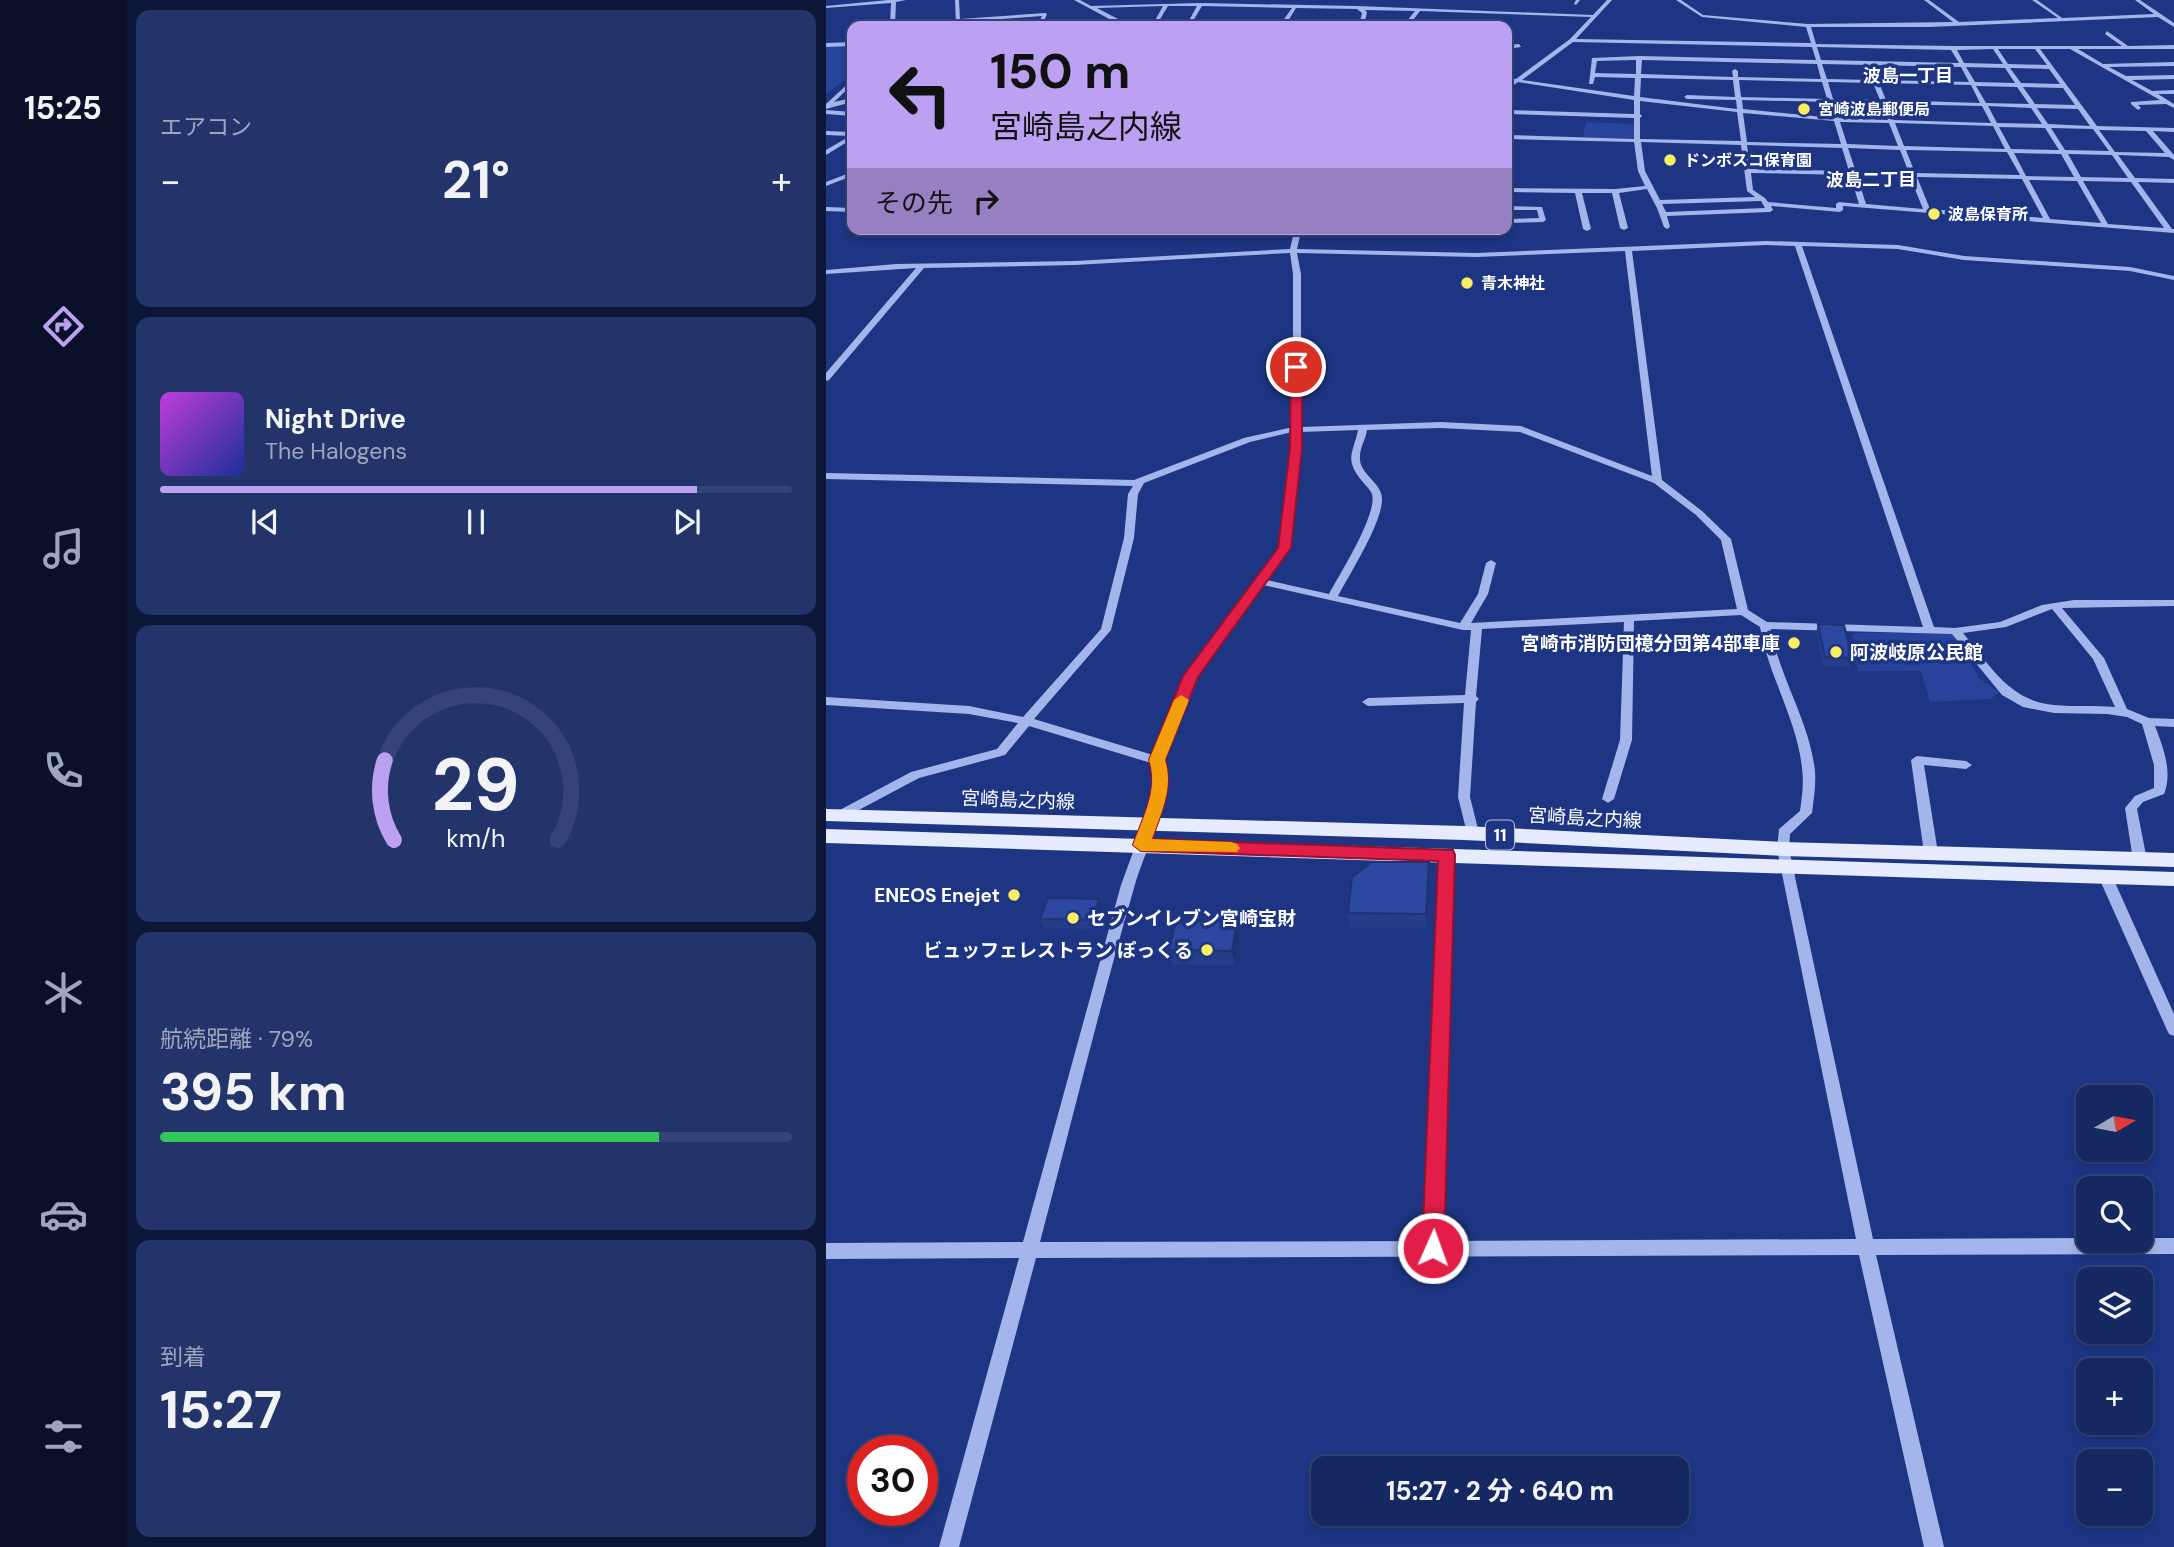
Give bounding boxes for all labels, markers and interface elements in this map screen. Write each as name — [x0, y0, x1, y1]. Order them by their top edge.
text: 150 m — [990, 39, 1130, 103]
icon: left — [875, 49, 966, 140]
district label: 波島一丁目 — [1863, 64, 1953, 88]
text: 15:25 — [24, 87, 102, 129]
place label: 宮崎波島郵便局 — [1818, 99, 1930, 120]
marker: 宮崎波島郵便局 — [1796, 101, 1812, 117]
text: 宮崎島之内線 — [990, 106, 1182, 148]
text: エアコン — [160, 112, 252, 142]
text: 21° — [442, 146, 510, 214]
place label: ドンボスコ保育園 — [1684, 150, 1812, 171]
marker: ドンボスコ保育園 — [1662, 152, 1678, 168]
text: − — [160, 156, 181, 206]
text: + — [771, 156, 792, 206]
district label: 波島二丁目 — [1826, 168, 1916, 192]
icon: right — [967, 182, 1005, 220]
text: その先 — [875, 186, 953, 220]
place label: 波島保育所 — [1948, 204, 2028, 225]
marker: 波島保育所 — [1926, 206, 1942, 222]
place label: 青木神社 — [1481, 273, 1545, 294]
marker: 青木神社 — [1459, 275, 1475, 291]
icon: directions — [39, 302, 88, 351]
pin — [1266, 337, 1326, 397]
icon: arrive — [1277, 348, 1315, 386]
text: Night Drive — [265, 402, 406, 436]
text: The Halogens — [265, 436, 407, 466]
icon: previous — [246, 503, 284, 541]
icon: pause — [457, 503, 495, 541]
icon: next — [668, 503, 706, 541]
icon: music — [39, 524, 88, 573]
place label: 宮崎市消防団檍分団第4部車庫 — [1521, 631, 1780, 656]
marker: 宮崎市消防団檍分団第4部車庫 — [1786, 635, 1802, 651]
place label: 阿波岐原公民館 — [1850, 640, 1983, 665]
marker: 阿波岐原公民館 — [1828, 644, 1844, 660]
text: 29 — [432, 738, 520, 833]
icon: phone — [39, 746, 88, 795]
street label: 宮崎島之内線 — [961, 786, 1075, 814]
street label: 宮崎島之内線 — [1527, 803, 1643, 833]
road number: 11 — [1486, 820, 1514, 850]
text: km/h — [446, 821, 506, 854]
place label: ENEOS Enejet — [874, 883, 1000, 908]
marker: ENEOS Enejet — [1006, 887, 1022, 903]
place label: セブンイレブン宮崎宝財 — [1087, 906, 1296, 931]
marker: セブンイレブン宮崎宝財 — [1065, 910, 1081, 926]
place label: ビュッフェレストラン ぽっくる — [923, 938, 1193, 963]
marker: ビュッフェレストラン ぽっくる — [1199, 942, 1215, 958]
icon: climate — [39, 968, 88, 1017]
text: 航続距離 · 79% — [160, 1024, 313, 1054]
text: 395 km — [160, 1058, 347, 1126]
north arrow — [2076, 1085, 2152, 1162]
map controls — [2076, 1085, 2153, 1526]
button: search — [2076, 1176, 2153, 1253]
icon: car — [39, 1190, 88, 1239]
position arrow — [1396, 1211, 1470, 1285]
button: layers — [2076, 1267, 2153, 1344]
text: 到着 — [160, 1342, 206, 1372]
button: + — [2076, 1358, 2153, 1435]
text: 15:27 — [160, 1376, 282, 1444]
icon: filters — [39, 1412, 88, 1461]
speed limit sign: 30 — [847, 1435, 938, 1526]
button: − — [2076, 1449, 2153, 1526]
text: 15:27 · 2 分 · 640 m — [1386, 1474, 1614, 1508]

